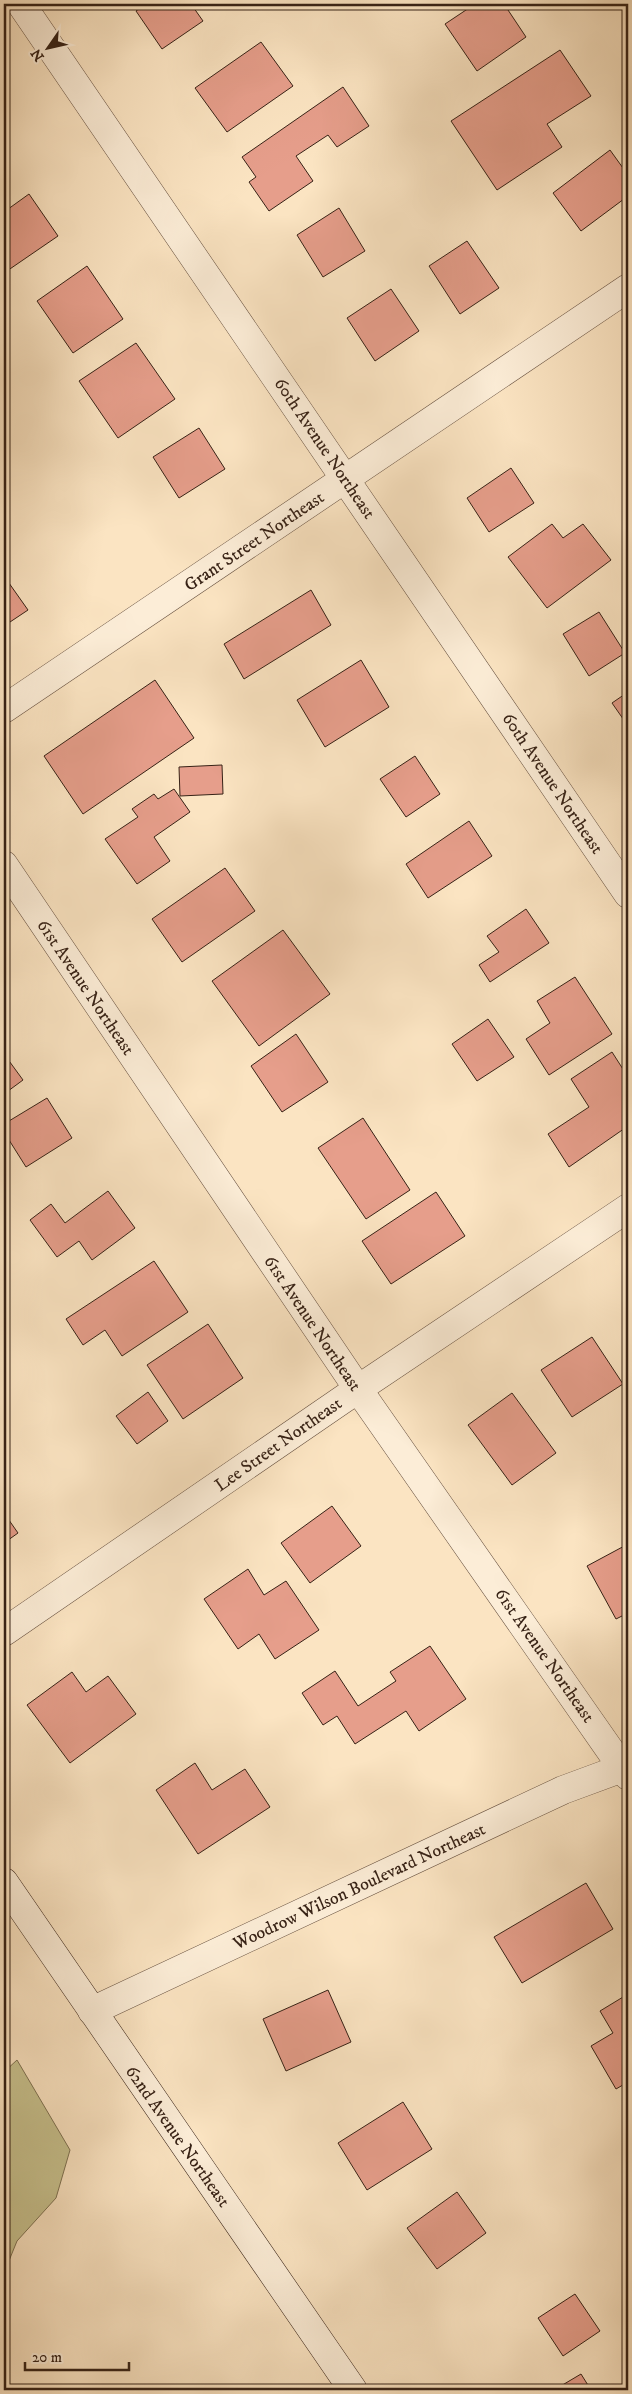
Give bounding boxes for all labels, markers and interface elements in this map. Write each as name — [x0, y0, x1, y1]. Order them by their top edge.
north arrow — [22, 22, 72, 72]
text: N — [27, 44, 49, 65]
street label: 60th Avenue Northeast — [269, 374, 380, 524]
street label: Grant Street Northeast — [180, 487, 329, 597]
street label: 60th Avenue Northeast — [497, 709, 608, 859]
street label: 61st Avenue Northeast — [32, 915, 139, 1060]
street label: 61st Avenue Northeast — [259, 1251, 366, 1396]
street label: Lee Street Northeast — [211, 1393, 346, 1497]
street label: 61st Avenue Northeast — [490, 1584, 599, 1727]
street label: Woodrow Wilson Boulevard Northeast — [229, 1819, 489, 1956]
street label: 62nd Avenue Northeast — [120, 2061, 234, 2212]
scale bar — [25, 2339, 129, 2371]
text: 20 m — [32, 2348, 62, 2367]

